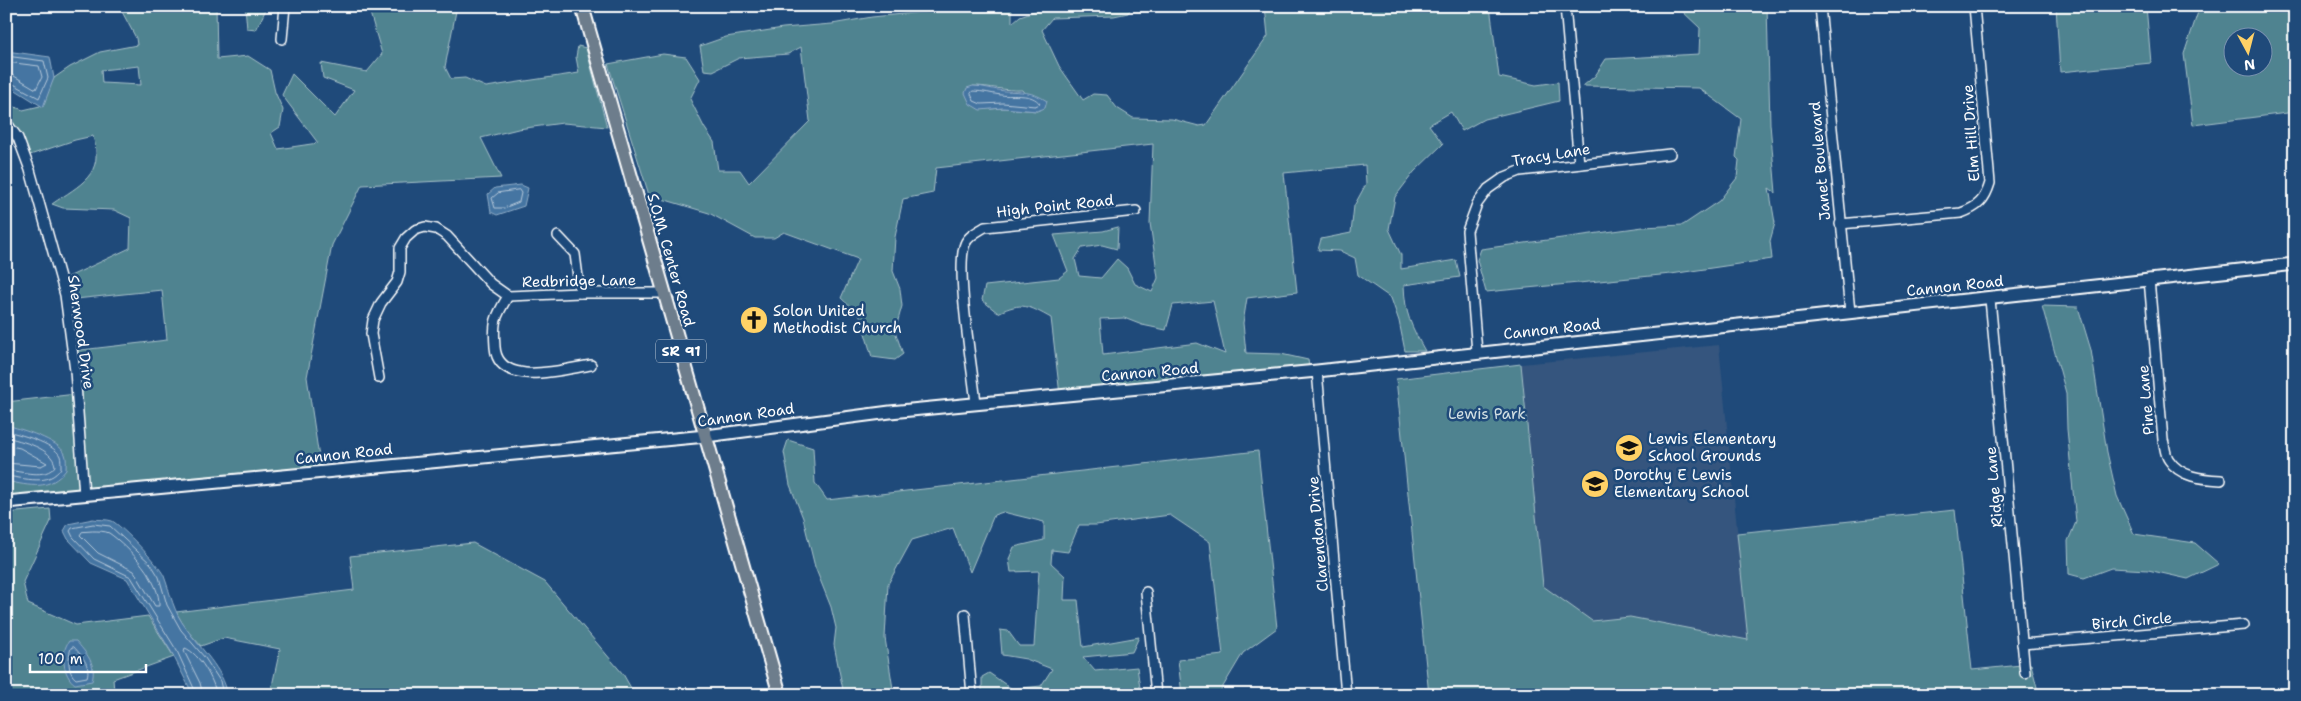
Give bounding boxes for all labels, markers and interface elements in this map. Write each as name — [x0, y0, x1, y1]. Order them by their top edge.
north arrow — [2224, 28, 2274, 78]
text: N — [2243, 55, 2256, 75]
street label: Elm Hill Drive — [1958, 84, 1984, 182]
street label: Janet Boulevard — [1805, 100, 1835, 221]
street label: Tracy Lane — [1510, 139, 1592, 171]
street label: High Point Road — [995, 190, 1115, 222]
street label: S.O.M. Center Road — [642, 191, 700, 330]
street label: Redbridge Lane — [522, 270, 636, 292]
street label: Cannon Road — [1905, 271, 2005, 301]
street label: Sherwood Drive — [63, 274, 99, 390]
place label: Solon United Methodist Church — [773, 301, 902, 338]
church icon: Solon United Methodist Church — [739, 305, 769, 335]
street label: Cannon Road — [1502, 314, 1602, 344]
road number: SR 91 — [656, 340, 706, 362]
street label: Cannon Road — [1100, 358, 1200, 386]
street label: Pine Lane — [2133, 364, 2159, 436]
street label: Cannon Road — [696, 398, 796, 432]
park label: Lewis Park — [1448, 404, 1526, 424]
place label: Lewis Elementary School Grounds — [1648, 429, 1776, 466]
school or university icon: Lewis Elementary School Grounds — [1614, 433, 1644, 463]
street label: Cannon Road — [294, 439, 394, 469]
street label: Ridge Lane — [1980, 446, 2008, 528]
place label: Dorothy E Lewis Elementary School — [1614, 465, 1750, 502]
school or university icon: Dorothy E Lewis Elementary School — [1580, 469, 1610, 499]
street label: Clarendon Drive — [1303, 475, 1333, 593]
street label: Birch Circle — [2091, 608, 2173, 634]
scale bar — [30, 641, 146, 673]
text: 100 m — [38, 649, 83, 669]

